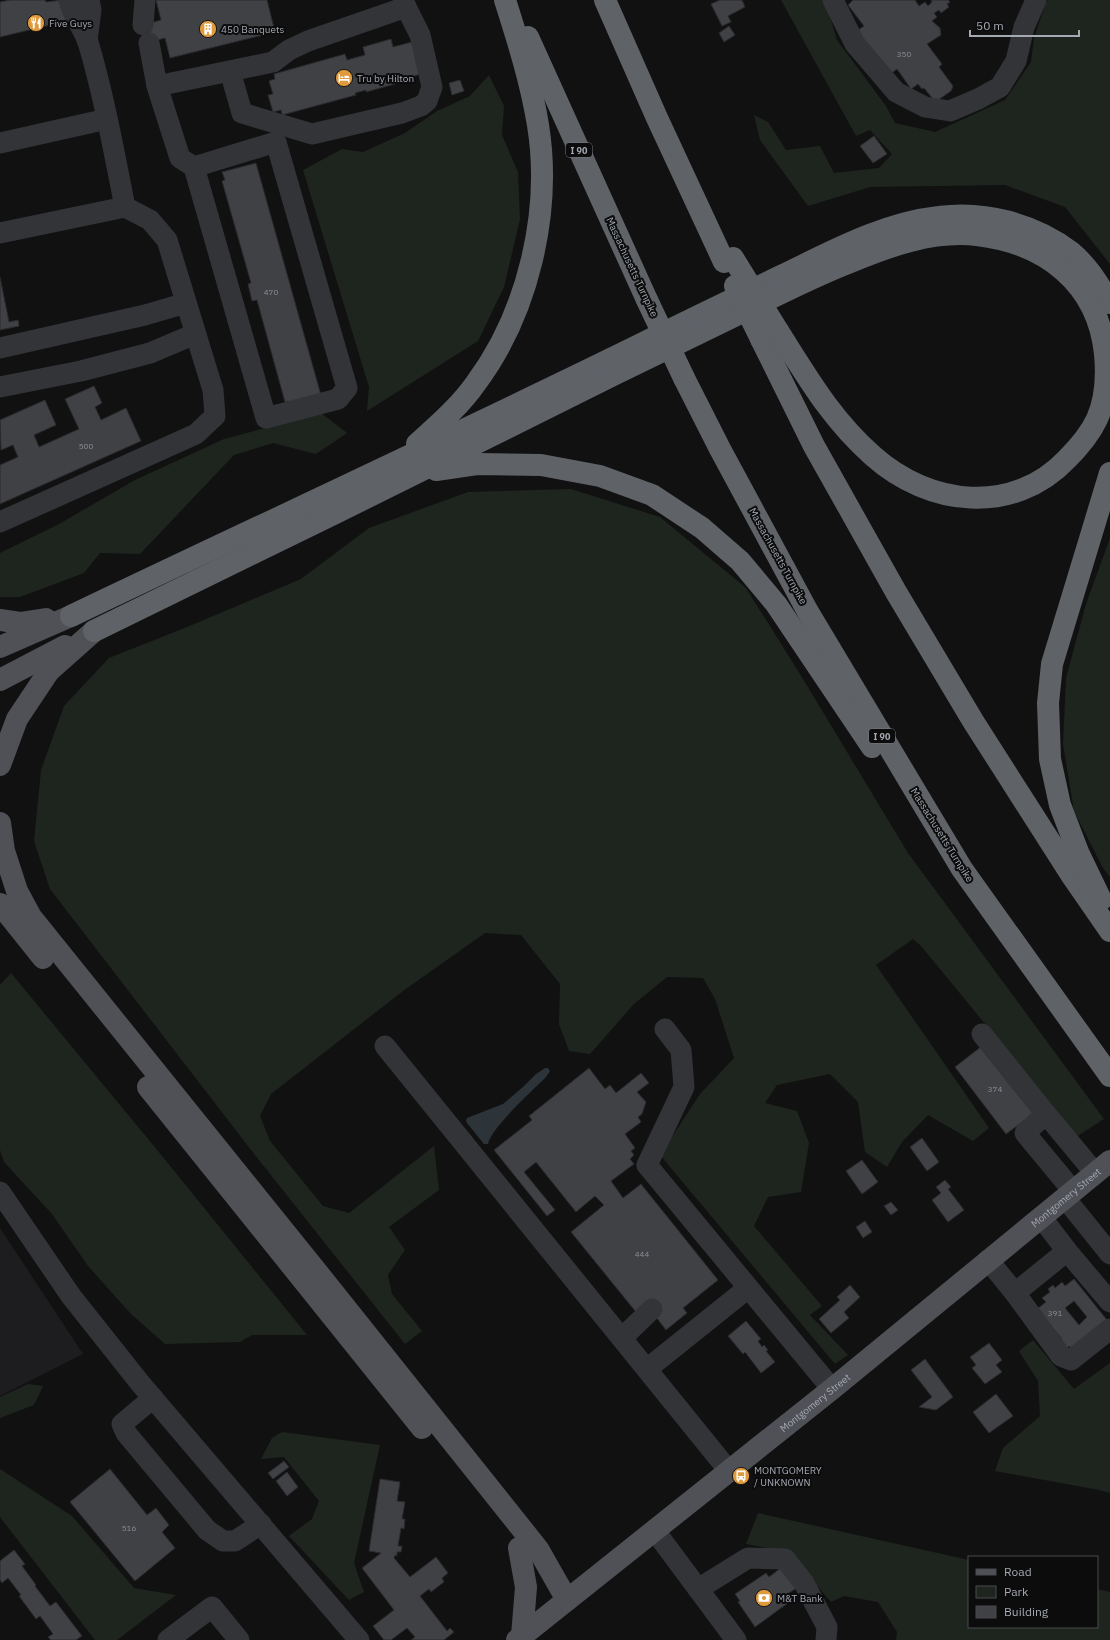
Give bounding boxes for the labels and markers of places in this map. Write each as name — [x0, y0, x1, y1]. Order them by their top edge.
restaurant icon: Five Guys — [26, 13, 46, 33]
place label: Five Guys — [49, 17, 92, 30]
building icon: 450 Banquets — [198, 19, 218, 39]
place label: 450 Banquets — [221, 23, 284, 36]
hotel icon: Tru by Hilton — [334, 68, 354, 88]
place label: Tru by Hilton — [357, 72, 414, 85]
place label: MONTGOMERY / UNKNOWN — [754, 1464, 822, 1489]
bus stop icon: MONTGOMERY / UNKNOWN — [731, 1466, 751, 1486]
bank icon: M&T Bank — [754, 1588, 774, 1608]
place label: M&T Bank — [777, 1592, 823, 1605]

